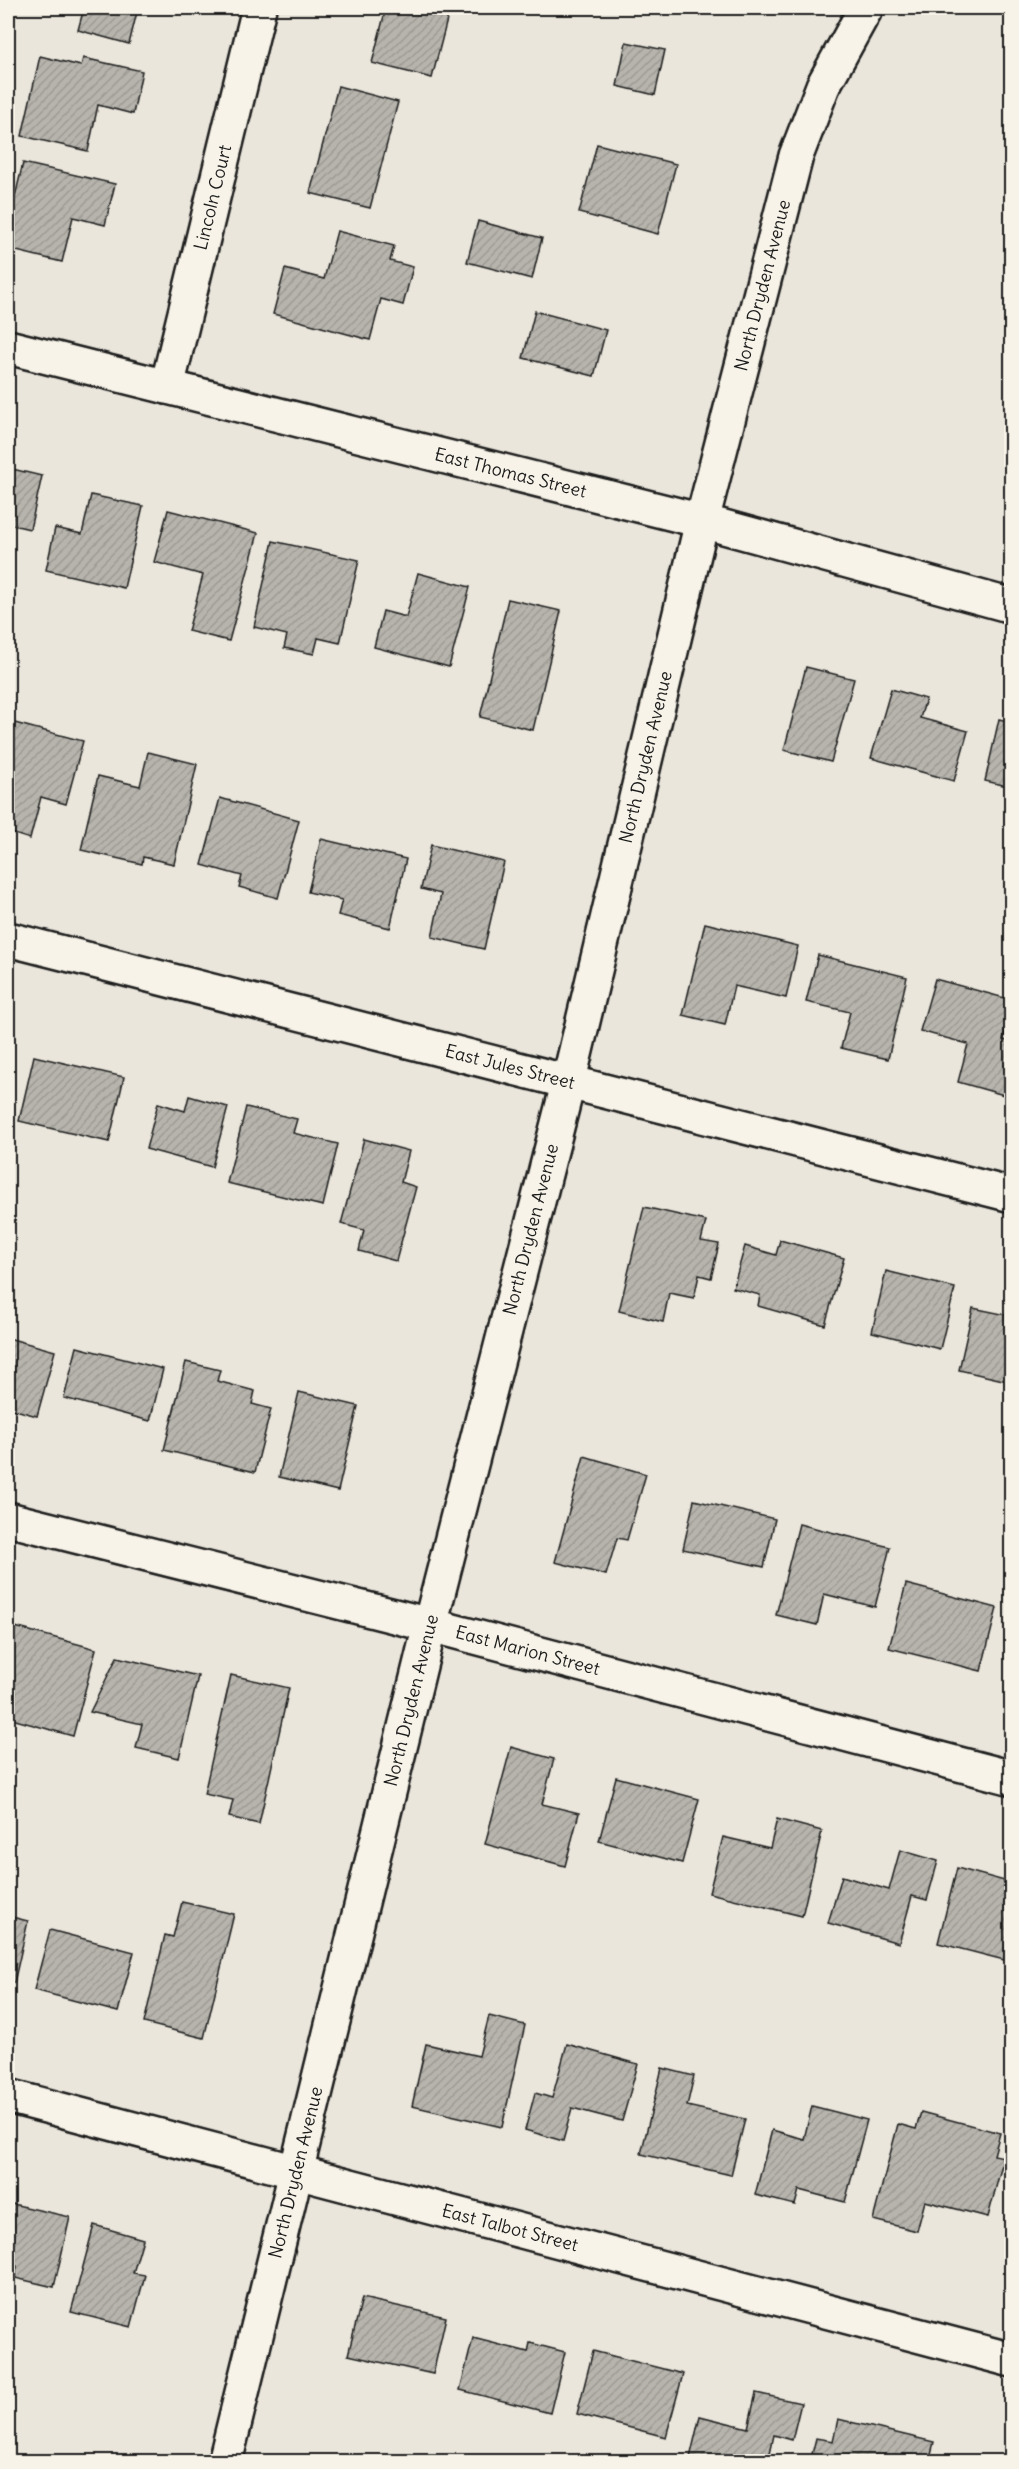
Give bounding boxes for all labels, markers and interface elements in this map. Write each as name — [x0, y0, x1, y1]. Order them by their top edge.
street label: Lincoln Court — [189, 142, 236, 253]
street label: North Dryden Avenue — [729, 197, 795, 374]
street label: East Thomas Street — [432, 442, 589, 503]
street label: North Dryden Avenue — [614, 669, 677, 845]
street label: East Jules Street — [443, 1039, 577, 1094]
street label: North Dryden Avenue — [498, 1141, 563, 1317]
street label: North Dryden Avenue — [379, 1612, 443, 1789]
street label: East Marion Street — [453, 1620, 602, 1680]
street label: North Dryden Avenue — [263, 2084, 328, 2261]
street label: East Talbot Street — [439, 2199, 581, 2256]

